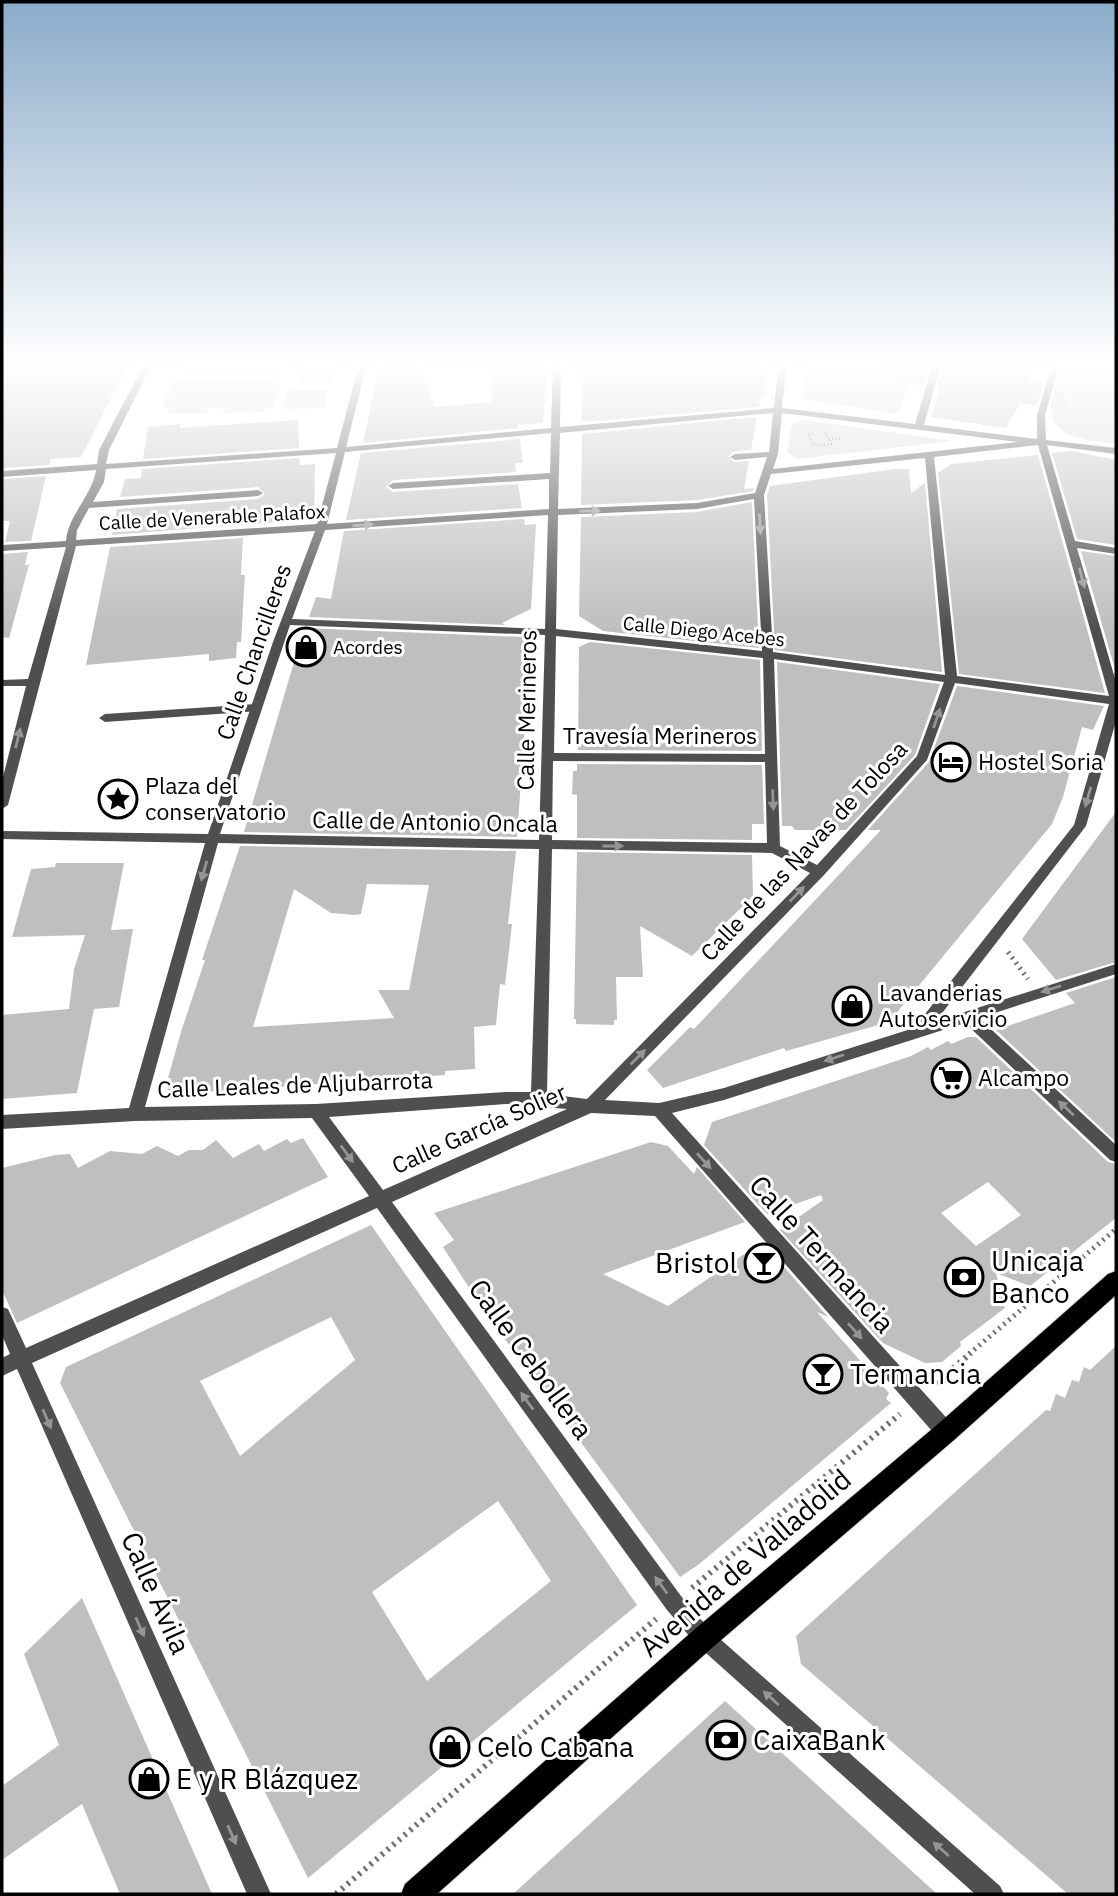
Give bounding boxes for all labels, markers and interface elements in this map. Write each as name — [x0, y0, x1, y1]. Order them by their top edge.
street label: Calle de Venerable Palafox — [98, 499, 326, 535]
one-way arrow — [580, 505, 602, 516]
one-way arrow — [755, 513, 766, 535]
one-way arrow — [352, 519, 374, 530]
street label: Calle Chancilleres — [209, 560, 297, 744]
one-way arrow — [1078, 568, 1088, 589]
street label: Calle Diego Acebes — [622, 611, 786, 651]
shop icon: Acordes — [285, 626, 327, 668]
street label: Calle Merineros — [510, 629, 542, 791]
place label: Acordes — [333, 635, 403, 659]
one-way arrow — [932, 708, 943, 729]
street label: Travesía Merineros — [563, 720, 757, 750]
one-way arrow — [13, 727, 24, 749]
street label: Calle de las Navas de Tolosa — [693, 734, 913, 967]
hotel icon: Hostel Soria — [930, 741, 972, 783]
place label: Hostel Soria — [978, 746, 1103, 776]
place label: Plaza del conservatorio — [145, 770, 286, 826]
place icon: Plaza del conservatorio — [97, 778, 139, 820]
one-way arrow — [1083, 787, 1093, 808]
one-way arrow — [767, 790, 778, 812]
street label: Calle de Antonio Oncala — [312, 804, 558, 838]
one-way arrow — [602, 841, 624, 852]
one-way arrow — [198, 860, 209, 882]
one-way arrow — [788, 887, 805, 903]
place label: Lavanderias Autoservicio — [879, 977, 1007, 1033]
shop icon: Lavanderias Autoservicio — [831, 985, 873, 1027]
one-way arrow — [1041, 985, 1062, 995]
one-way arrow — [629, 1049, 645, 1066]
one-way arrow — [824, 1053, 845, 1064]
supermarket icon: Alcampo — [930, 1057, 972, 1099]
place label: Alcampo — [978, 1062, 1069, 1092]
street label: Calle Leales de Aljubarrota — [157, 1064, 433, 1104]
street label: Calle García Solier — [387, 1076, 571, 1180]
one-way arrow — [1058, 1101, 1075, 1117]
one-way arrow — [340, 1145, 354, 1163]
one-way arrow — [696, 1152, 712, 1170]
street label: Calle Termancia — [742, 1167, 903, 1341]
bar icon: Bristol — [743, 1242, 785, 1284]
place label: Unicaja Banco — [991, 1242, 1084, 1311]
place label: Bristol — [655, 1244, 737, 1281]
bank icon: Unicaja Banco — [943, 1256, 985, 1298]
street label: Calle Cebollera — [461, 1271, 602, 1446]
one-way arrow — [847, 1322, 863, 1339]
bar icon: Termancia — [802, 1353, 844, 1395]
place label: Termancia — [850, 1355, 981, 1392]
one-way arrow — [520, 1392, 534, 1410]
one-way arrow — [41, 1409, 53, 1429]
street label: Avenida de Valladolid — [631, 1460, 858, 1665]
street label: Calle Ávila — [113, 1526, 200, 1660]
one-way arrow — [654, 1576, 668, 1594]
one-way arrow — [134, 1617, 146, 1637]
one-way arrow — [762, 1691, 779, 1706]
bank icon: CaixaBank — [705, 1719, 747, 1761]
place label: CaixaBank — [753, 1721, 886, 1758]
shop icon: Celo Cabana — [429, 1726, 471, 1768]
place label: Celo Cabana — [477, 1728, 634, 1765]
shop icon: E y R Blázquez — [128, 1758, 170, 1800]
place label: E y R Blázquez — [176, 1760, 358, 1797]
one-way arrow — [227, 1824, 238, 1845]
one-way arrow — [932, 1842, 949, 1857]

